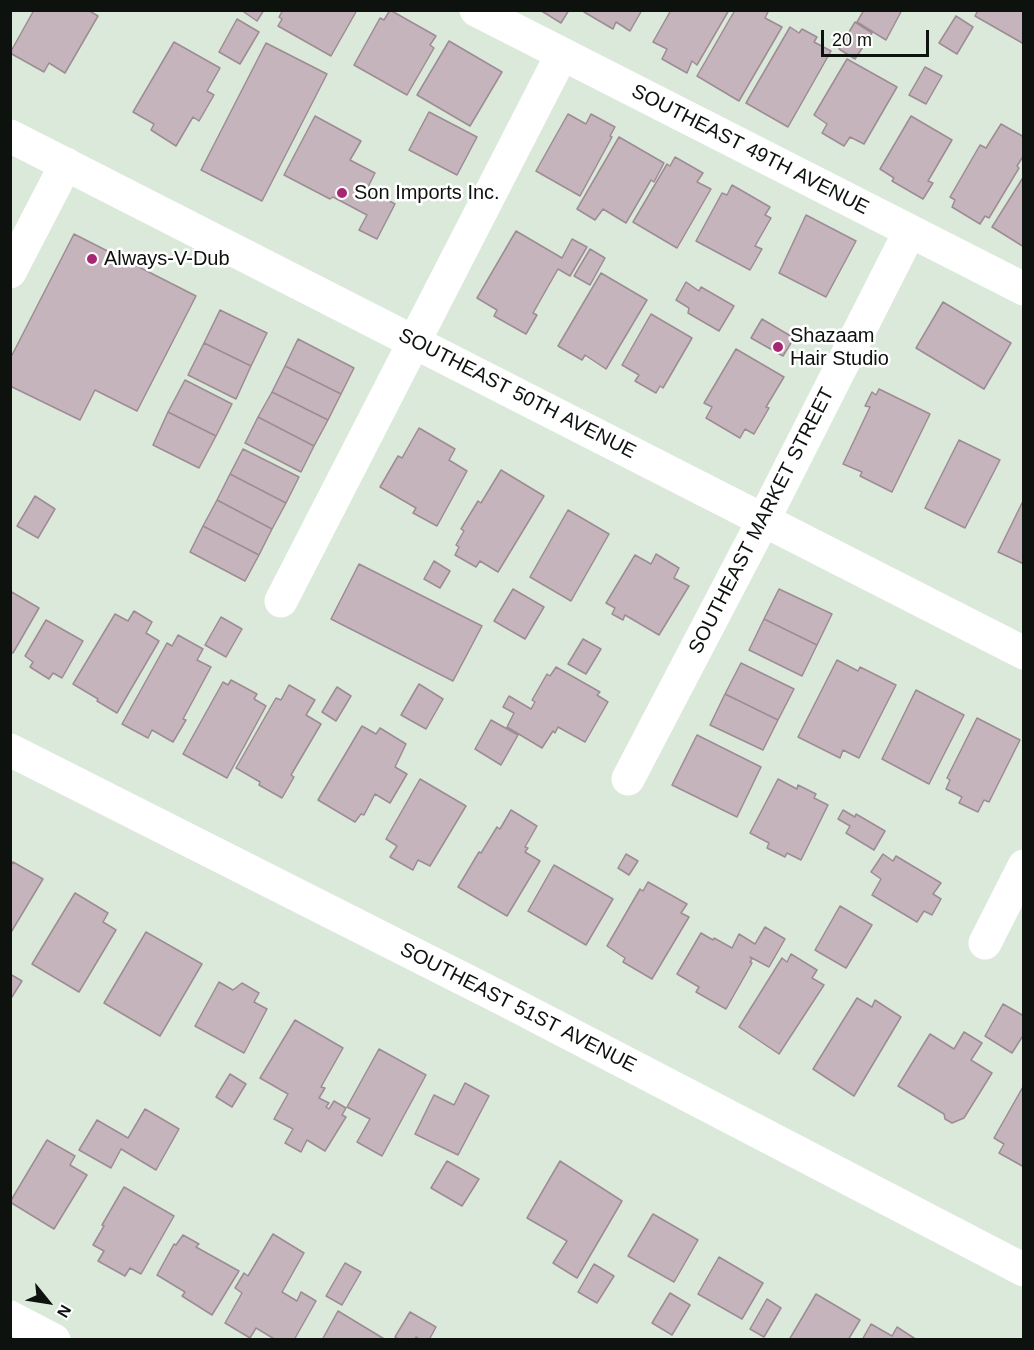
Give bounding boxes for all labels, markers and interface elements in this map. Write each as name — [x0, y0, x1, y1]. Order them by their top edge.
scale bar — [824, 18, 932, 56]
text: 20 m — [832, 30, 872, 50]
street label: SOUTHEAST 49TH AVENUE — [627, 80, 873, 220]
place label: Son Imports Inc. — [354, 181, 500, 205]
marker: Son Imports Inc. — [335, 186, 349, 200]
place label: Always-V-Dub — [104, 247, 230, 271]
marker: Always-V-Dub — [85, 252, 99, 266]
street label: SOUTHEAST 50TH AVENUE — [394, 324, 640, 464]
place label: Shazaam Hair Studio — [790, 324, 889, 371]
marker: Shazaam Hair Studio — [771, 340, 785, 354]
street label: SOUTHEAST MARKET STREET — [684, 384, 840, 658]
street label: SOUTHEAST 51ST AVENUE — [396, 938, 640, 1078]
north arrow — [18, 1272, 78, 1332]
text: N — [54, 1302, 74, 1321]

